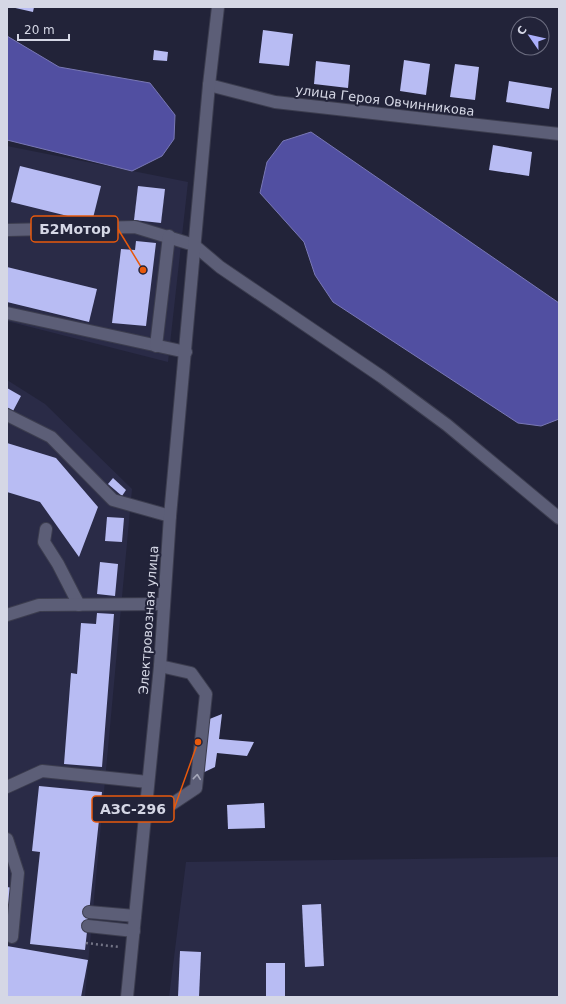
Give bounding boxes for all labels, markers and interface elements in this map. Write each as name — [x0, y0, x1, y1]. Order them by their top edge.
scale bar — [18, 16, 69, 42]
north arrow — [510, 16, 550, 56]
text: 20 m — [24, 23, 55, 37]
text: С — [514, 24, 530, 38]
street label: улица Героя Овчинникова — [295, 82, 475, 119]
callout: Б2Мотор — [31, 216, 118, 242]
text: Б2Мотор — [39, 221, 111, 237]
street label: Электровозная улица — [136, 545, 161, 695]
one-way arrow — [193, 774, 202, 780]
callout: АЗС-296 — [92, 796, 174, 822]
text: АЗС-296 — [100, 801, 166, 817]

